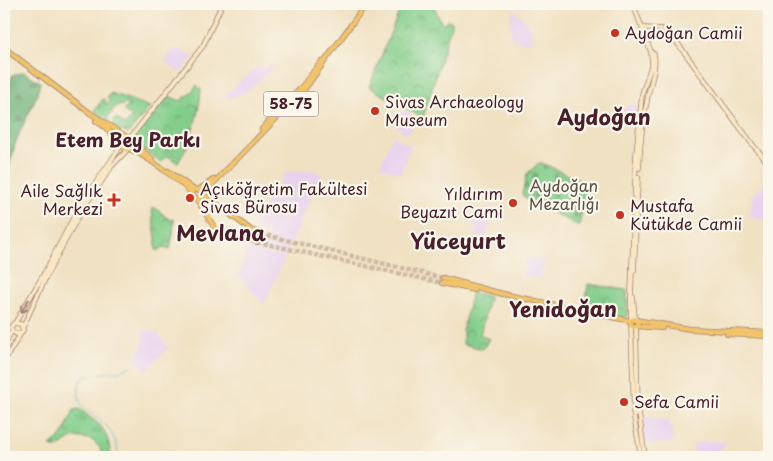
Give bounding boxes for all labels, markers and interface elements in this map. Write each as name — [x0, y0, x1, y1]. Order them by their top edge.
place label: Aydoğan Camii — [625, 20, 743, 44]
marker: Aydoğan Camii — [609, 27, 621, 39]
place label: Sivas Archaeology Museum — [385, 89, 524, 131]
road number: 58-75 — [264, 92, 318, 116]
district label: Aydoğan — [557, 100, 651, 132]
marker: Sivas Archaeology Museum — [369, 105, 381, 117]
district label: Etem Bey Parkı — [55, 125, 201, 153]
park label: Aydoğan Mezarlığı — [529, 173, 599, 215]
place label: Açıköğretim Fakültesi Sivas Bürosu — [200, 176, 367, 218]
place label: Aile Sağlık Merkezi — [20, 178, 103, 220]
place label: Yıldırım Beyazıt Cami — [400, 181, 503, 223]
marker: Açıköğretim Fakültesi Sivas Bürosu — [184, 192, 196, 204]
marker: Aile Sağlık Merkezi — [107, 193, 121, 207]
place label: Mustafa Kütükde Camii — [630, 193, 742, 235]
marker: Yıldırım Beyazıt Cami — [507, 197, 519, 209]
marker: Mustafa Kütükde Camii — [614, 209, 626, 221]
district label: Mevlana — [176, 216, 266, 248]
district label: Yüceyurt — [410, 224, 506, 256]
district label: Yenidoğan — [509, 292, 617, 324]
one-way arrow — [19, 298, 29, 313]
place label: Sefa Camii — [634, 389, 719, 413]
marker: Sefa Camii — [618, 396, 630, 408]

